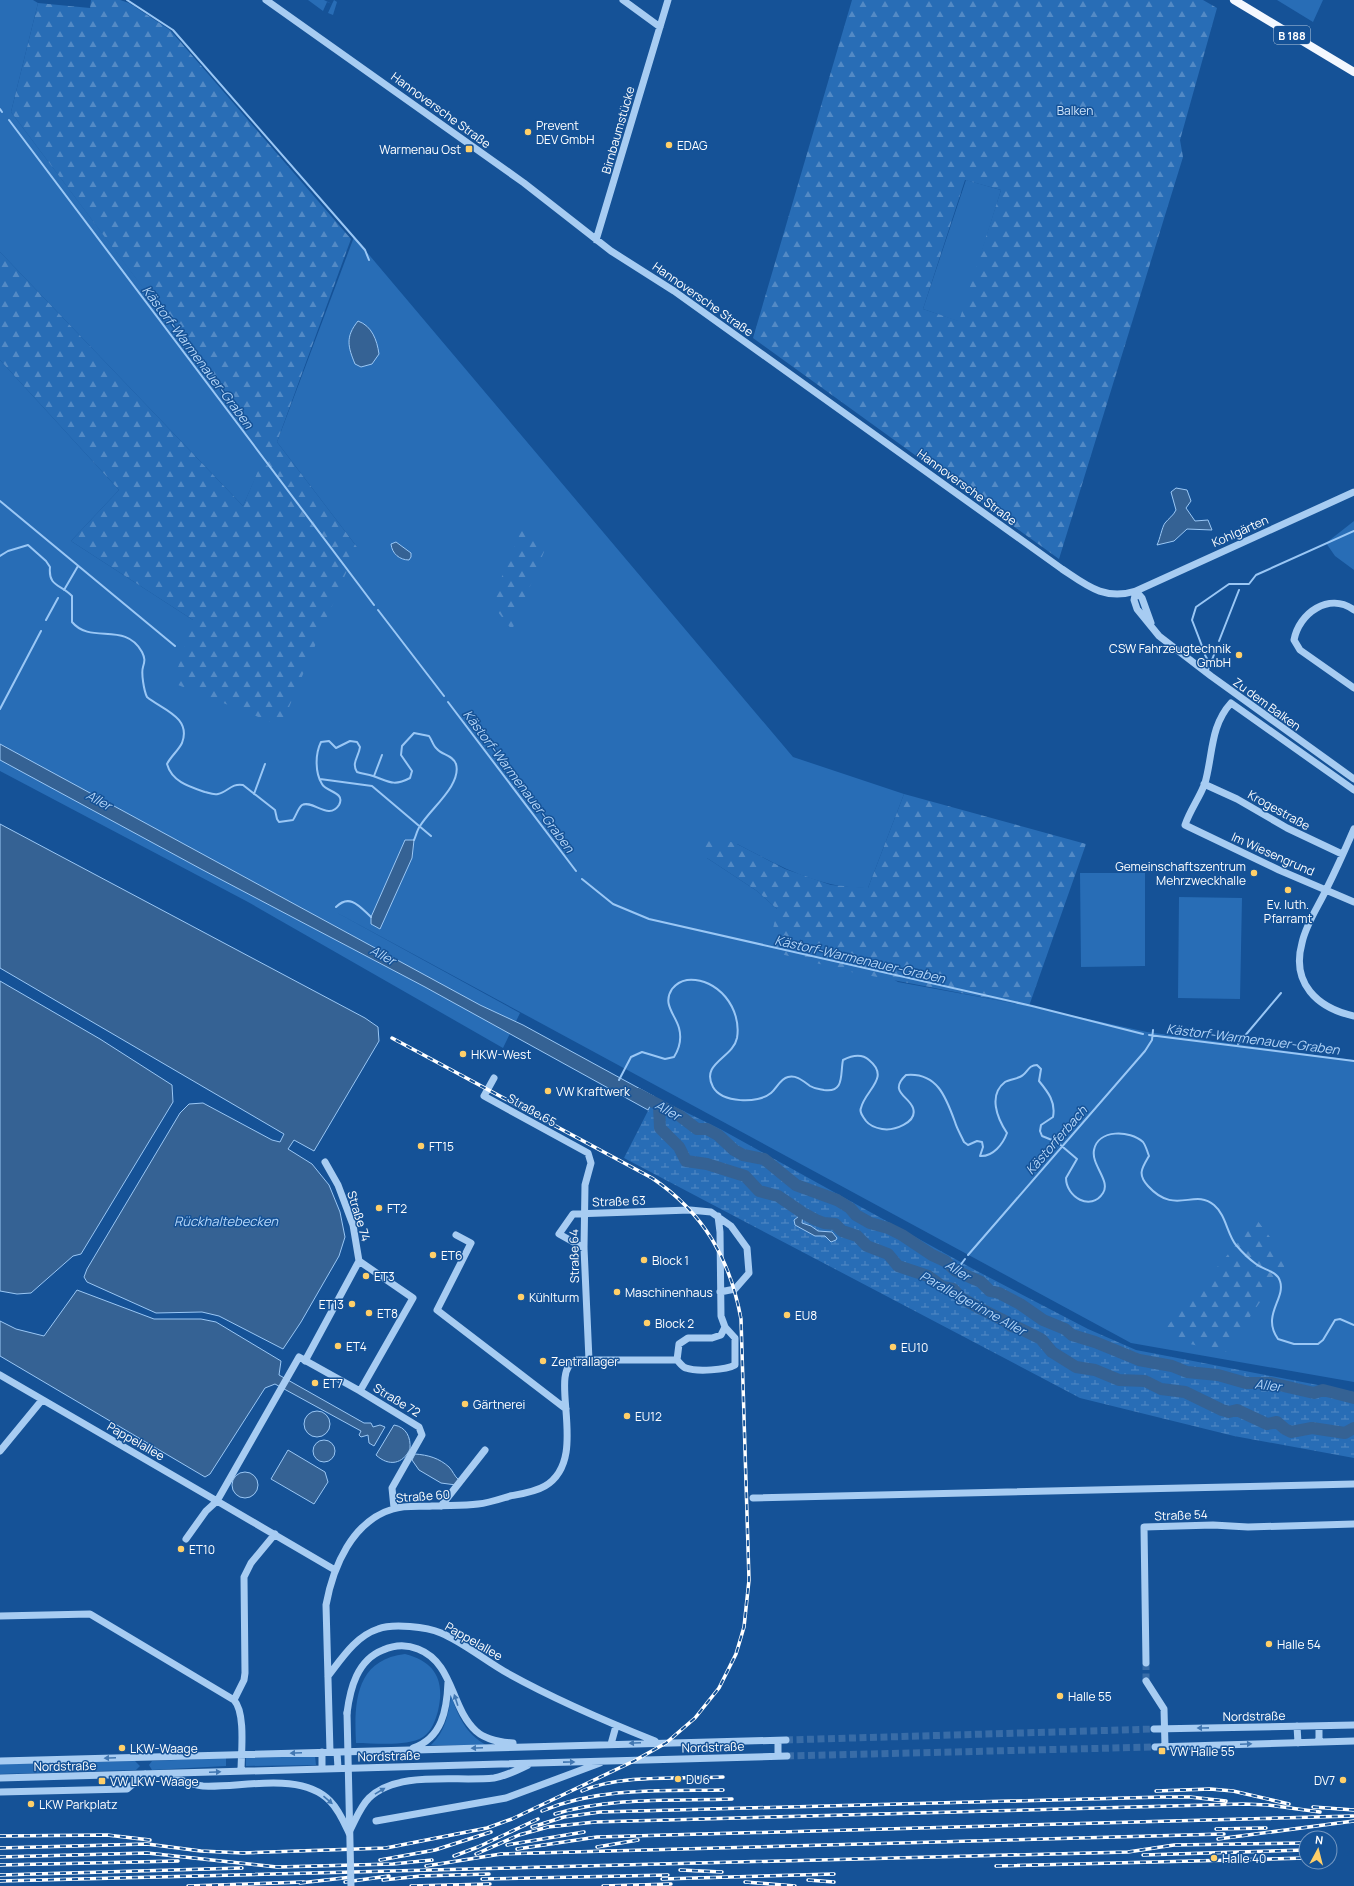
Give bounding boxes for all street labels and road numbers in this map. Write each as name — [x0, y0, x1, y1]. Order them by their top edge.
road number: B 188 — [1274, 26, 1310, 44]
street label: Hannoversche Straße — [388, 68, 494, 152]
street label: Birnbaumstücke — [597, 84, 639, 176]
street label: Hannoversche Straße — [649, 258, 757, 340]
street label: Hannoversche Straße — [914, 445, 1020, 529]
street label: Kohlgärten — [1209, 511, 1271, 551]
street label: Zu dem Balken — [1230, 674, 1304, 734]
street label: Krogestraße — [1245, 786, 1313, 834]
street label: Im Wiesengrund — [1229, 828, 1317, 880]
street label: Straße 65 — [504, 1089, 560, 1131]
street label: Straße 74 — [343, 1189, 375, 1243]
street label: Straße 63 — [592, 1192, 646, 1210]
street label: Straße 64 — [565, 1229, 583, 1283]
street label: Straße 72 — [370, 1379, 424, 1421]
street label: Pappelallee — [104, 1418, 168, 1464]
street label: Straße 60 — [395, 1486, 451, 1506]
street label: Straße 54 — [1154, 1506, 1208, 1524]
street label: Pappelallee — [442, 1618, 506, 1664]
street label: Nordstraße — [1223, 1707, 1285, 1725]
street label: Nordstraße — [681, 1737, 745, 1757]
street label: Nordstraße — [357, 1746, 421, 1766]
street label: Nordstraße — [34, 1757, 96, 1775]

